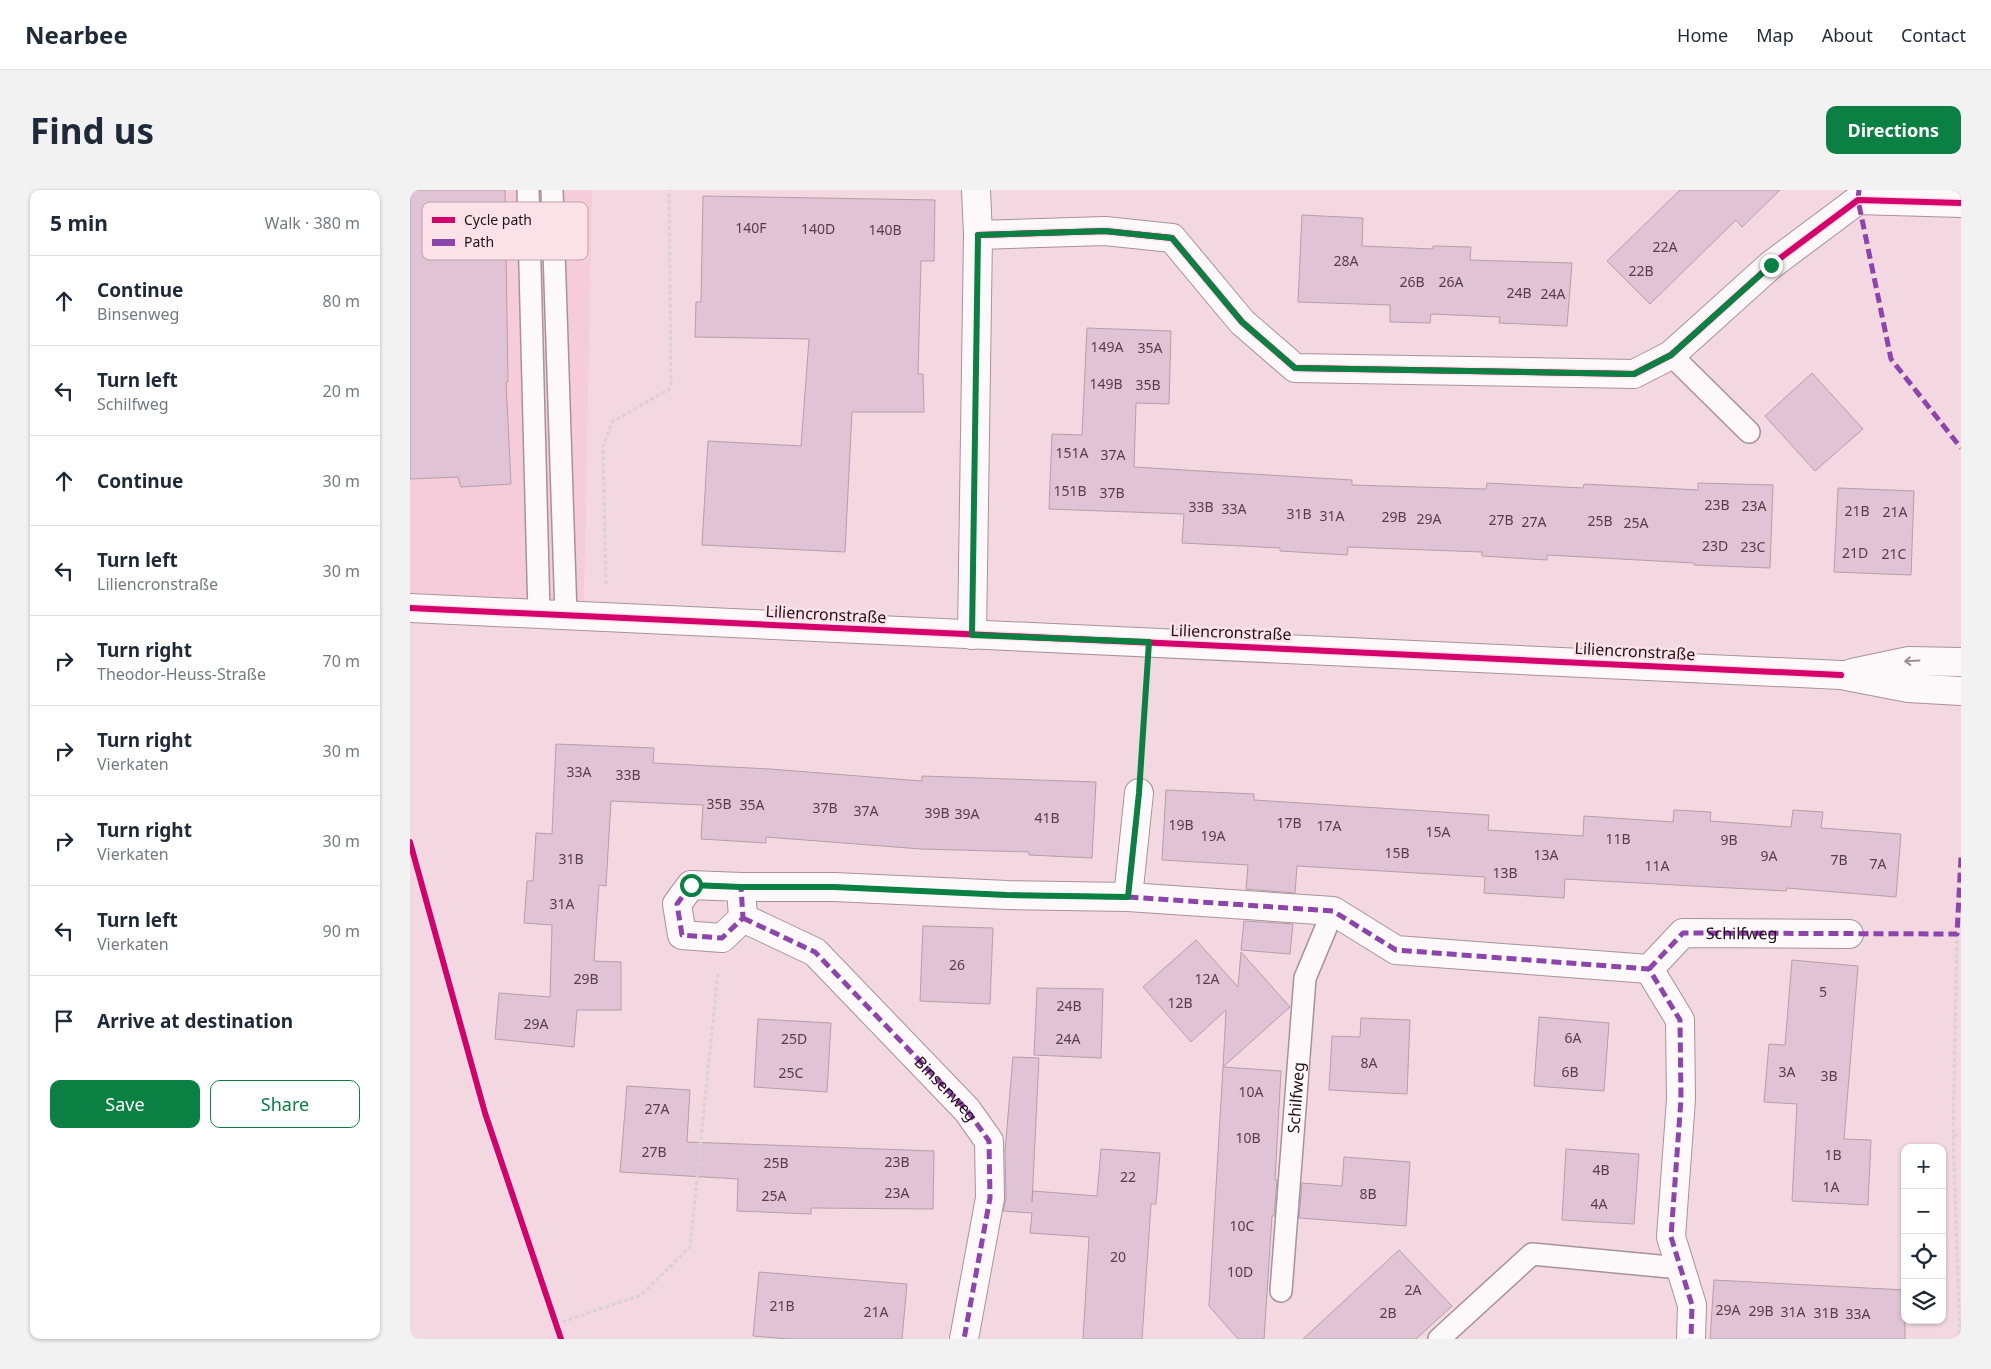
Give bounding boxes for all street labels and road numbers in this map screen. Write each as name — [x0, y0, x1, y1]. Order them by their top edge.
street label: Liliencronstraße — [765, 600, 887, 628]
street label: Liliencronstraße — [1170, 619, 1292, 645]
street label: Liliencronstraße — [1574, 637, 1696, 665]
street label: Schilfweg — [1706, 922, 1777, 944]
street label: Binsenweg — [910, 1051, 983, 1126]
street label: Schilfweg — [1282, 1061, 1310, 1134]

